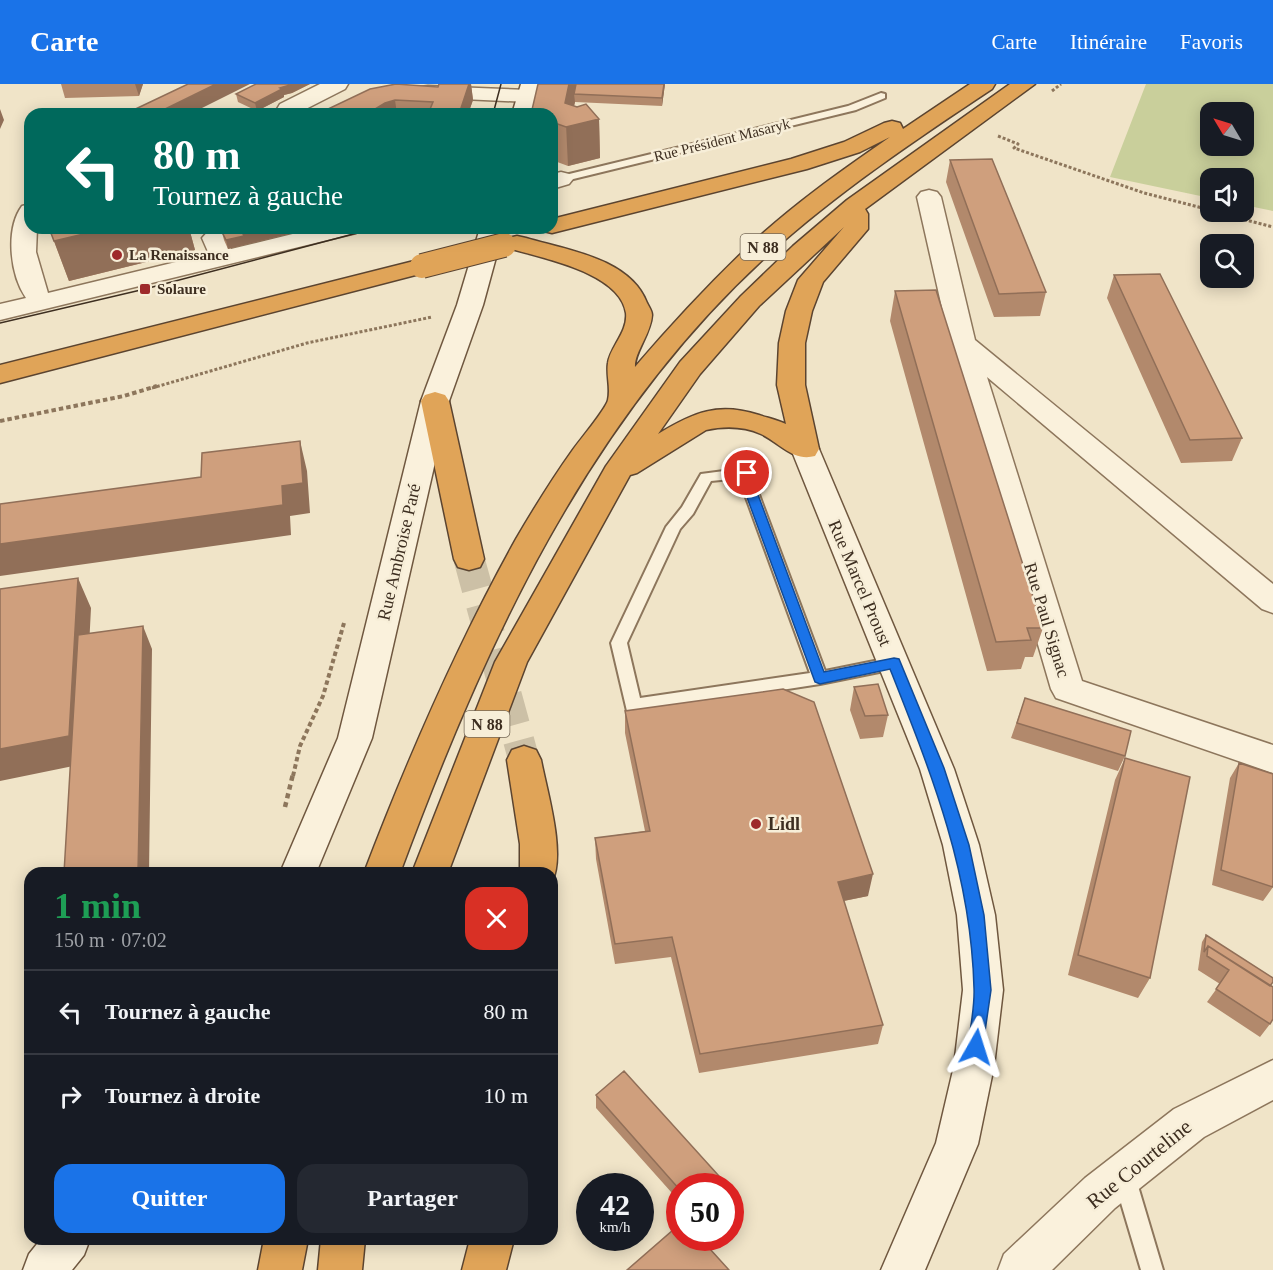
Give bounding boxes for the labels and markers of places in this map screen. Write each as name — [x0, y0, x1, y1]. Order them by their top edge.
place label: La Renaissance — [129, 247, 229, 263]
marker: La Renaissance — [110, 248, 124, 262]
place label: Solaure — [157, 281, 206, 297]
marker: Solaure — [138, 282, 152, 296]
pin — [721, 447, 772, 498]
place label: Lidl — [768, 814, 800, 834]
marker: Lidl — [749, 817, 763, 831]

